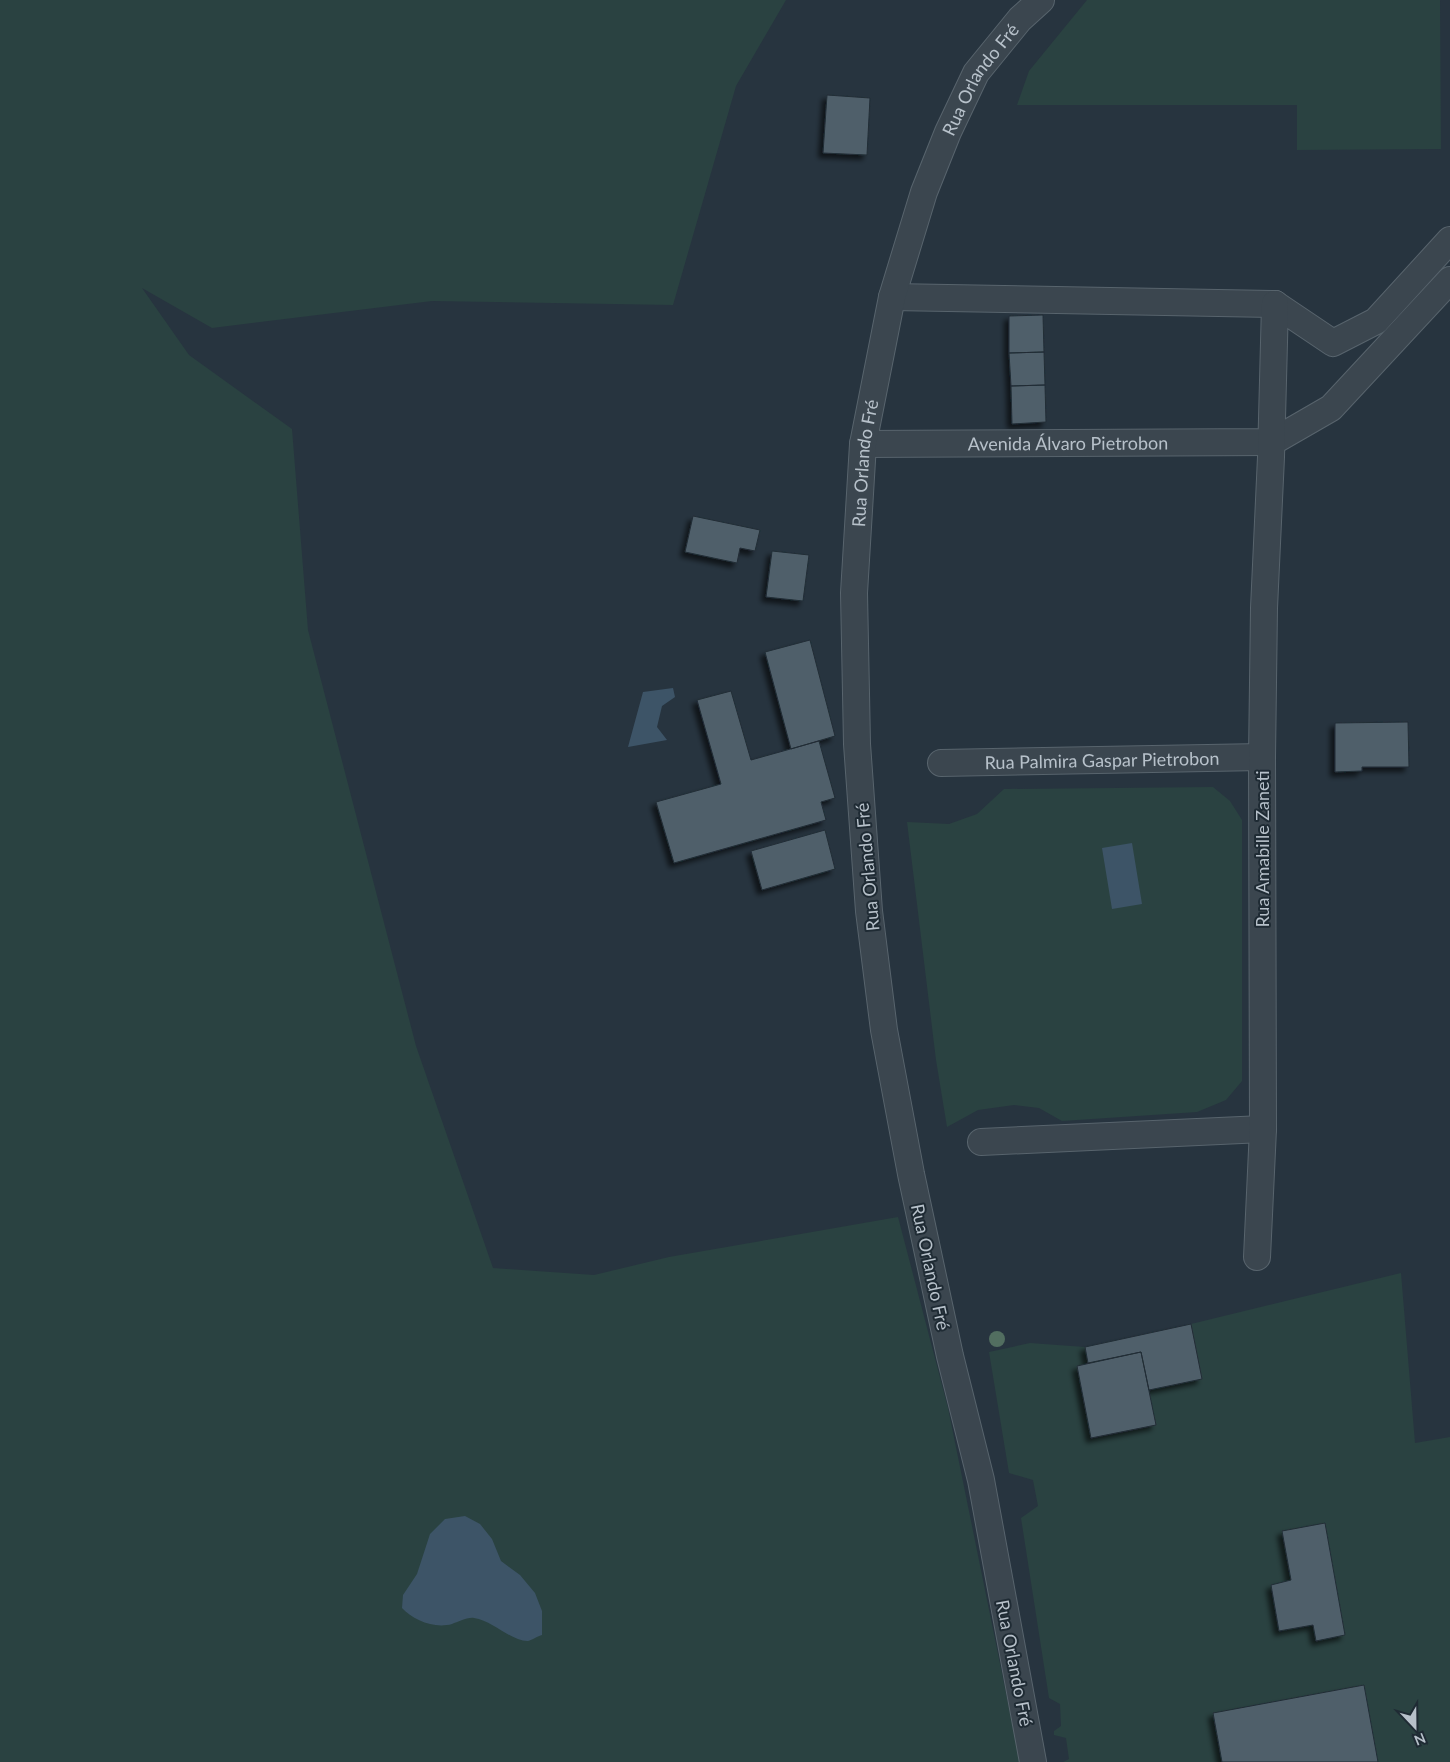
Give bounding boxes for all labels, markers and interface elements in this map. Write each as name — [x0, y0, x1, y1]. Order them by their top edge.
street label: Rua Orlando Fré — [937, 19, 1023, 139]
street label: Rua Orlando Fré — [847, 397, 883, 528]
street label: Avenida Álvaro Pietrobon — [968, 432, 1168, 454]
street label: Rua Palmira Gaspar Pietrobon — [984, 747, 1220, 773]
street label: Rua Amabille Zaneti — [1251, 770, 1273, 928]
street label: Rua Orlando Fré — [850, 802, 884, 932]
street label: Rua Orlando Fré — [907, 1202, 955, 1332]
street label: Rua Orlando Fré — [992, 1598, 1038, 1728]
north arrow — [1390, 1702, 1440, 1752]
text: N — [1412, 1730, 1428, 1749]

